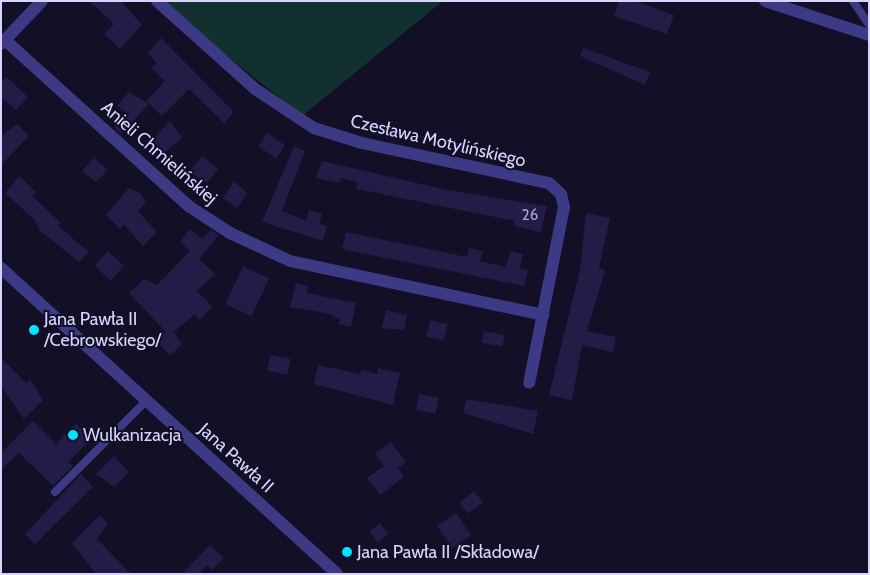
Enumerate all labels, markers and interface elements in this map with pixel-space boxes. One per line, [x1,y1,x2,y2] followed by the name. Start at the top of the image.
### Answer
[97,97,221,209] street label: Anieli Chmielińskiej
[348,110,528,172] street label: Czesława Motylińskiego
[522,207,538,225] house number: 26
[44,309,161,352] place label: Jana Pawła II /Cebrowskiego/
[28,324,40,336] marker: Jana Pawła II /Cebrowskiego/
[194,419,278,497] street label: Jana Pawła II
[83,424,181,446] place label: Wulkanizacja
[67,429,79,441] marker: Wulkanizacja
[357,541,539,563] place label: Jana Pawła II /Składowa/
[341,546,353,558] marker: Jana Pawła II /Składowa/

